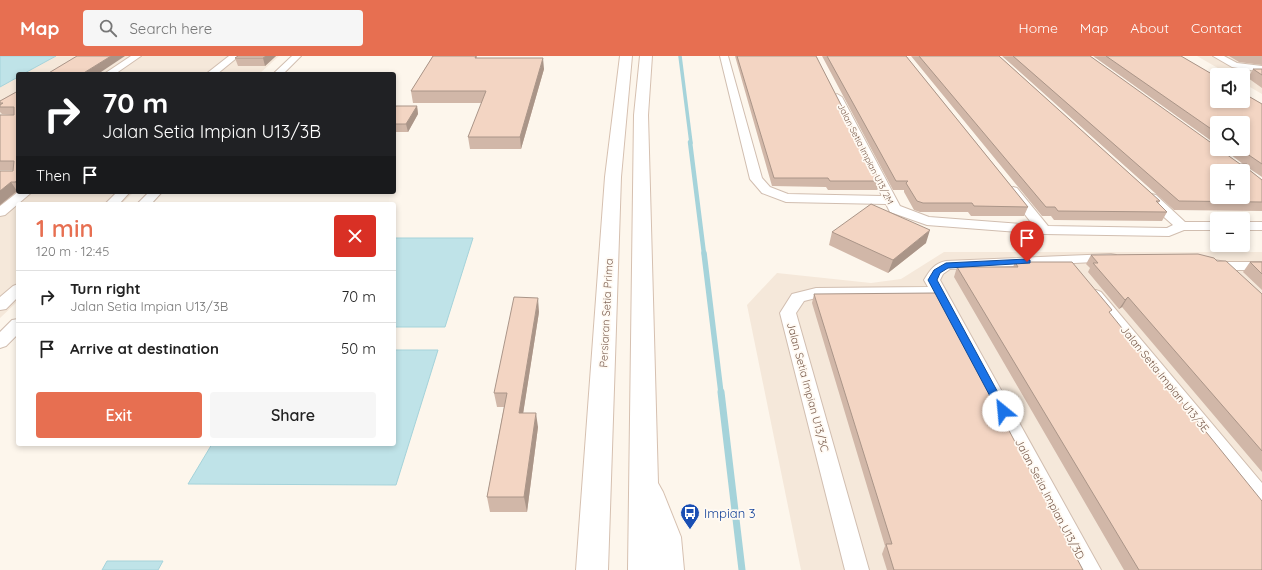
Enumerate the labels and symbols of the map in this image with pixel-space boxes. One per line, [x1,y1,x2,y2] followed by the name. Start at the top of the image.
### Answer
[836,102,896,206] street label: Jalan Setia Impian U13/2M
[1010,221,1044,262] pin
[596,258,616,368] street label: Persiaran Setia Prima
[784,321,832,453] street label: Jalan Setia Impian U13/3C
[1118,323,1212,435] street label: Jalan Setia Impian U13/3E
[982,390,1024,432] position arrow
[1012,436,1088,562] street label: Jalan Setia Impian U13/3D
[679,502,701,530] bus stop icon: Impian 3
[704,505,756,521] place label: Impian 3

